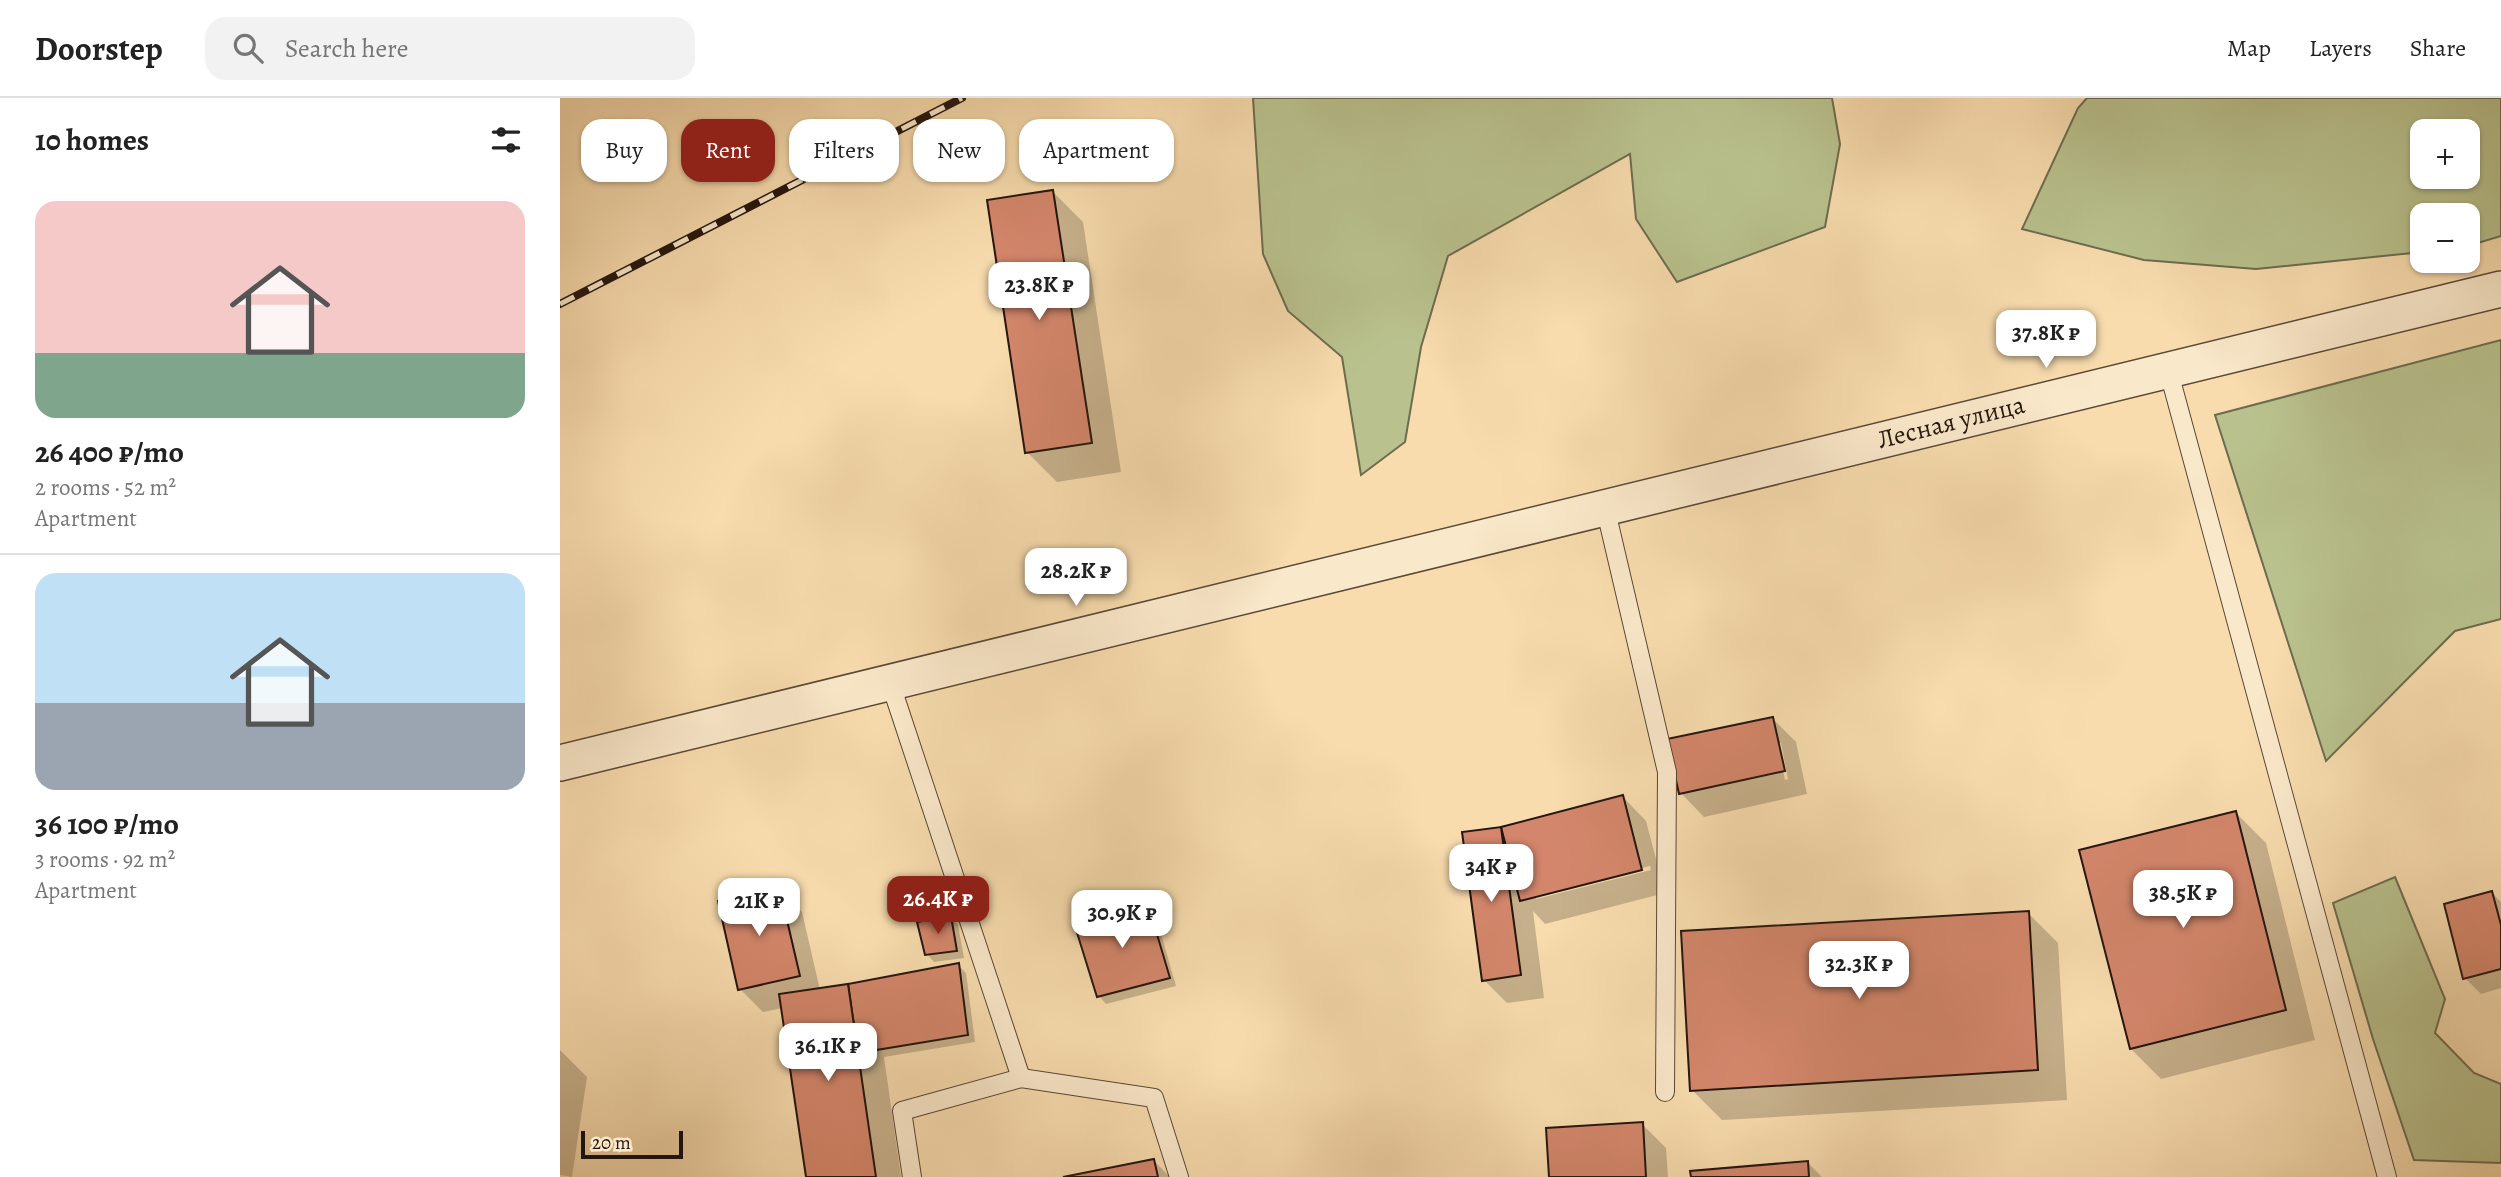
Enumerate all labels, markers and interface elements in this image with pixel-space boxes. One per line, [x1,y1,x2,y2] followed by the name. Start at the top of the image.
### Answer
[205,17,695,80] search box
[35,26,163,71] text: Doorstep
[229,29,267,67] icon: search
[285,31,408,66] text: Search here
[2227,32,2271,64] text: Map
[2309,32,2372,64] text: Layers
[2410,32,2466,64] text: Share
[581,119,667,182] chip: Buy
[681,119,775,182] chip: Rent
[789,119,899,182] chip: Filters
[913,119,1005,182] chip: New
[1019,119,1174,182] chip: Apartment
[2410,119,2480,273] map controls
[2410,119,2480,189] button: +
[35,120,149,160] text: 10 homes
[487,121,525,159] icon: filters
[2410,203,2480,273] button: −
[217,247,343,373] icon: home
[974,262,1104,322] pin: 23.8K ₽
[1004,269,1074,300] text: 23.8K ₽
[1981,310,2111,370] pin: 37.8K ₽
[2012,317,2080,348] text: 37.8K ₽
[1874,387,2028,457] street label: Лесная улица
[35,432,184,472] text: 26 400 ₽/mo
[35,472,176,503] text: 2 rooms · 52 m²
[35,503,137,534] text: Apartment
[1011,548,1141,608] pin: 28.2K ₽
[1041,555,1111,586] text: 28.2K ₽
[217,619,343,745] icon: home
[35,804,179,844] text: 36 100 ₽/mo
[35,844,175,875] text: 3 rooms · 92 m²
[1442,844,1540,904] pin: 34K ₽
[1465,851,1517,882] text: 34K ₽
[2118,870,2248,930] pin: 38.5K ₽
[35,875,137,906] text: Apartment
[873,876,1003,936] pin: 26.4K ₽
[2149,877,2217,908] text: 38.5K ₽
[710,878,808,938] pin: 21K ₽
[903,883,973,914] text: 26.4K ₽
[734,885,784,916] text: 21K ₽
[1057,890,1187,950] pin: 30.9K ₽
[1087,897,1157,928] text: 30.9K ₽
[1794,942,1924,1001] pin: 32.3K ₽
[1825,948,1893,979] text: 32.3K ₽
[763,1024,893,1083] pin: 36.1K ₽
[795,1030,861,1061] text: 36.1K ₽
[581,1128,682,1160] scale bar
[592,1130,631,1156] text: 20 m

